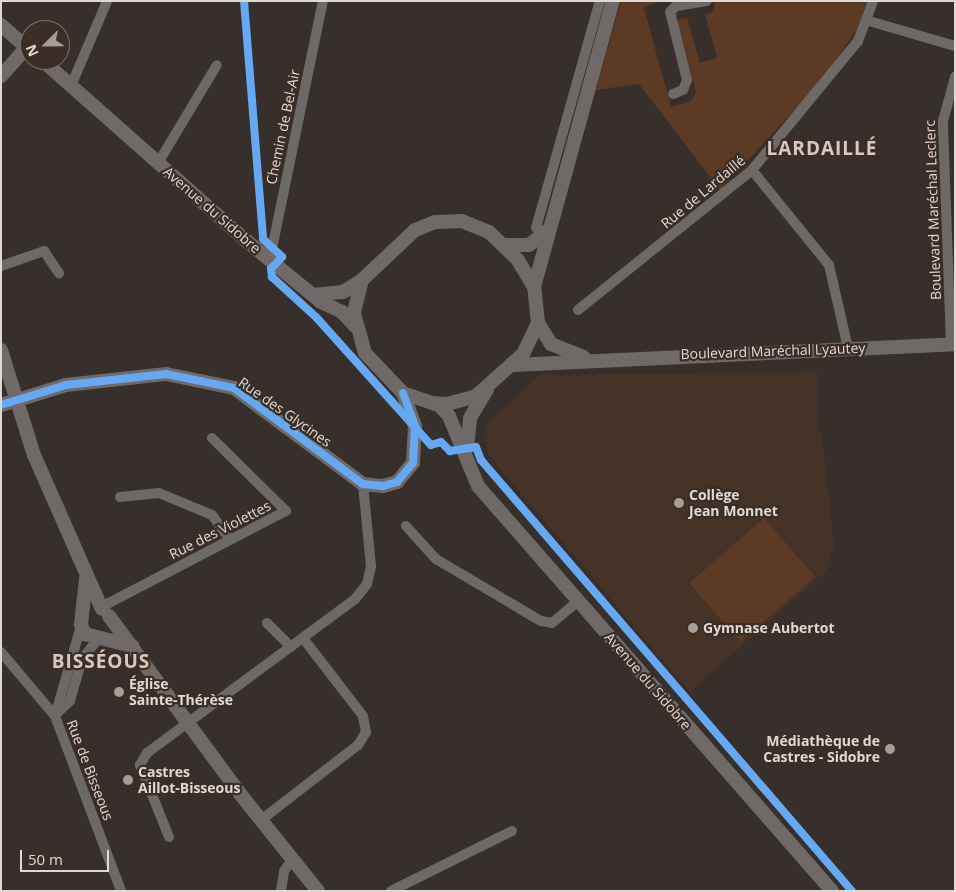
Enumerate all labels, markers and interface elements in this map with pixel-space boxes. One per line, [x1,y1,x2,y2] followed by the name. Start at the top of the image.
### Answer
[20,20,70,70] north arrow
[21,42,43,60] text: N
[263,68,303,186] street label: Chemin de Bel-Air
[921,120,945,300] street label: Boulevard Maréchal Leclerc
[765,138,879,160] district label: LARDAILLÉ
[658,152,748,232] street label: Rue de Lardaillé
[160,163,264,257] street label: Avenue du Sidobre
[680,339,866,363] street label: Boulevard Maréchal Lyautey
[235,374,335,450] street label: Rue des Glycines
[689,487,778,520] place label: Collège Jean Monnet
[166,497,274,563] street label: Rue des Violettes
[673,497,685,509] marker: Collège Jean Monnet
[703,620,835,636] place label: Gymnase Aubertot
[687,622,699,634] marker: Gymnase Aubertot
[601,629,695,733] street label: Avenue du Sidobre
[51,651,151,673] district label: BISSÉOUS
[129,676,233,709] place label: Église Sainte-Thérèse
[113,686,125,698] marker: Église Sainte-Thérèse
[63,717,117,823] street label: Rue de Bisseous
[763,733,880,766] place label: Médiathèque de Castres - Sidobre
[884,743,896,755] marker: Médiathèque de Castres - Sidobre
[138,764,240,796] place label: Castres Aillot-Bisseous
[122,774,134,786] marker: Castres Aillot-Bisseous
[22,840,111,872] scale bar
[28,849,63,869] text: 50 m

